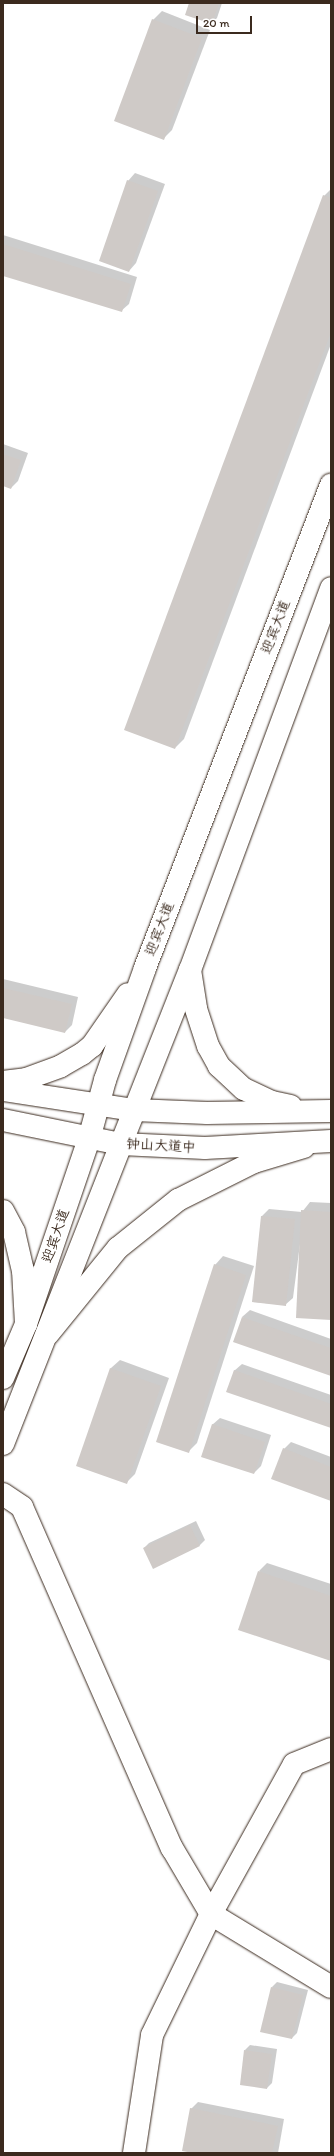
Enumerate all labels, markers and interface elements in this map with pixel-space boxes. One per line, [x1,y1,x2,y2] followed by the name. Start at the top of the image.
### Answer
[198,8,254,34] scale bar
[203,16,230,30] text: 20 m
[258,598,294,656] street label: 迎宾大道
[142,900,178,958] street label: 迎宾大道
[126,1136,196,1156] street label: 钟山大道中
[39,1207,73,1265] street label: 迎宾大道

